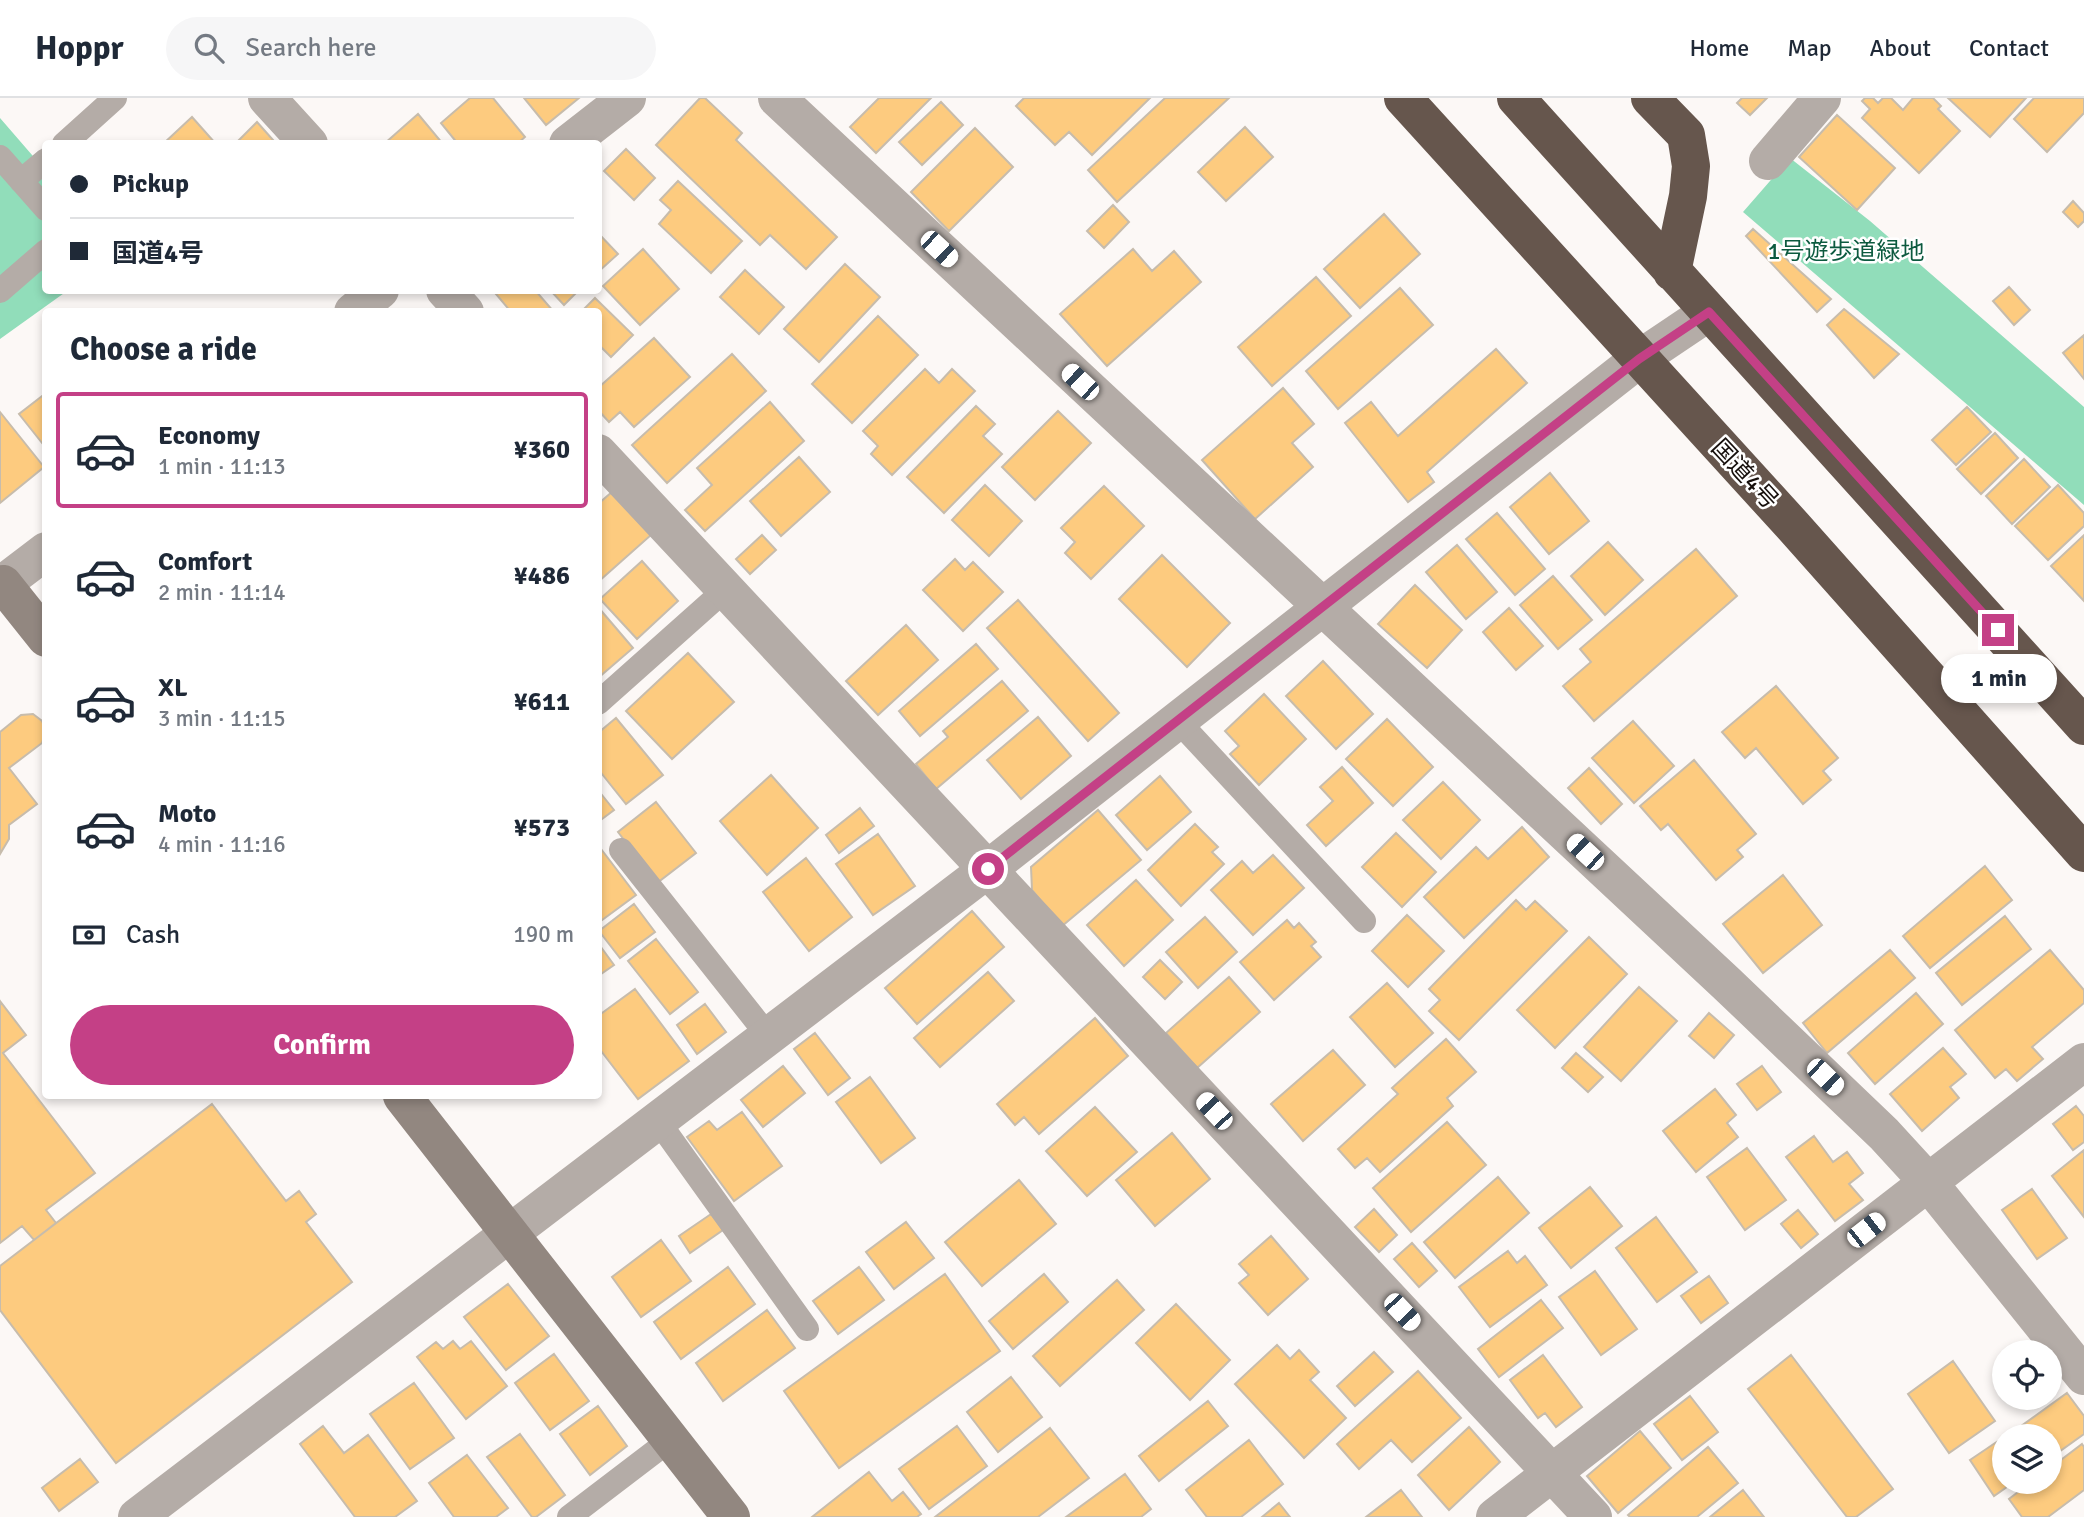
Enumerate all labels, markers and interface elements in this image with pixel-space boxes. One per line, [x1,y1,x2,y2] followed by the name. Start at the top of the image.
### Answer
[166,17,656,80] search box
[35,28,124,69] text: Hoppr
[190,29,228,67] icon: search
[246,32,377,64] text: Search here
[1689,33,1749,63] text: Home
[1787,33,1832,63] text: Map
[1870,33,1931,63] text: About
[1969,33,2049,63] text: Contact
[112,168,189,200] text: Pickup
[917,227,962,271] car
[1768,236,1924,266] park label: 1号遊歩道緑地
[112,238,204,270] text: 国道4号
[70,330,257,369] text: Choose a ride
[1058,360,1103,404] car
[74,419,137,482] icon: car
[158,420,260,452] text: Economy
[1705,433,1785,515] street label: 国道4号
[514,434,570,466] text: ¥360
[158,452,286,481] text: 1 min · 11:13
[74,545,137,608] icon: car
[158,546,252,578] text: Comfort
[514,560,570,592] text: ¥486
[158,578,286,607] text: 2 min · 11:14
[1982,614,2014,646] route end
[1940,654,2056,704] callout: 1 min
[1971,664,2027,693] text: 1 min
[74,671,137,734] icon: car
[158,672,188,704] text: XL
[514,686,570,718] text: ¥611
[158,704,286,733] text: 3 min · 11:15
[74,797,137,860] icon: car
[158,798,216,830] text: Moto
[514,812,570,844] text: ¥573
[158,830,286,859] text: 4 min · 11:16
[1563,830,1608,874] car
[972,853,1004,885] route start
[70,916,108,954] icon: cash
[126,919,180,951] text: Cash
[513,920,574,949] text: 190 m
[70,1005,574,1085] button: Confirm
[1803,1055,1848,1099] car
[1192,1088,1237,1134] car
[1843,1209,1890,1251] car
[1380,1289,1425,1335] car
[1992,1340,2062,1494] map controls
[1992,1340,2062,1410] button: locate
[1992,1424,2062,1494] button: layers

